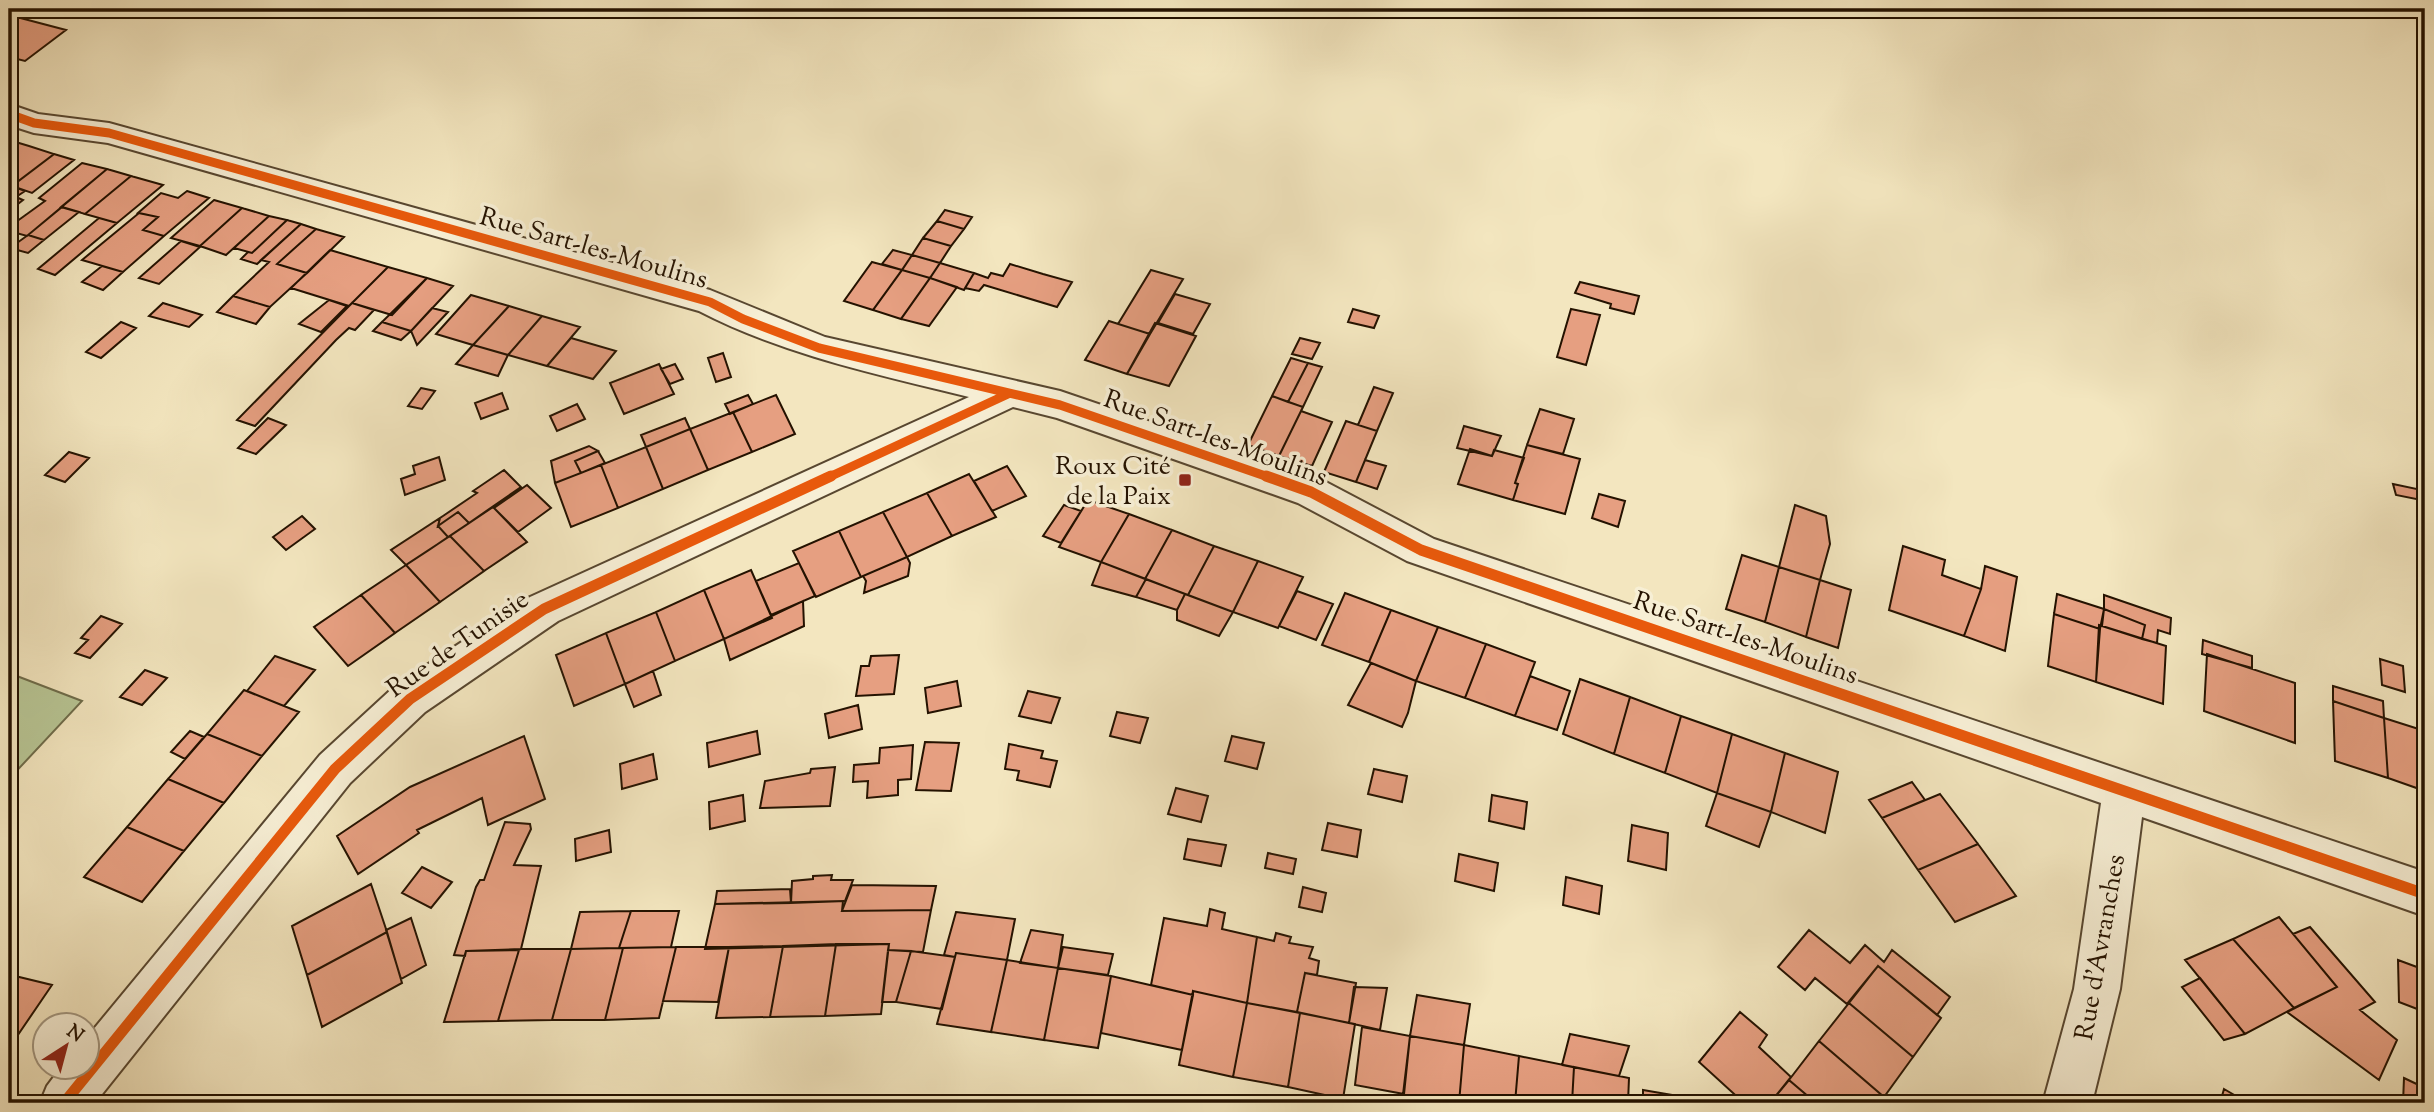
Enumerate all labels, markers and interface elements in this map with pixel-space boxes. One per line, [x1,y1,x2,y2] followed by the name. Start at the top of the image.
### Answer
[475,199,712,300] street label: Rue Sart-les-Moulins
[1098,382,1332,497] street label: Rue Sart-les-Moulins
[1055,449,1171,516] place label: Roux Cité de la Paix
[1177,472,1193,488] marker: Roux Cité de la Paix
[380,582,537,708] street label: Rue de Tunisie
[1628,584,1863,695] street label: Rue Sart-les-Moulins
[2067,852,2136,1043] street label: Rue d'Avranches
[32,1010,102,1080] north arrow
[60,1019,89,1050] text: N

